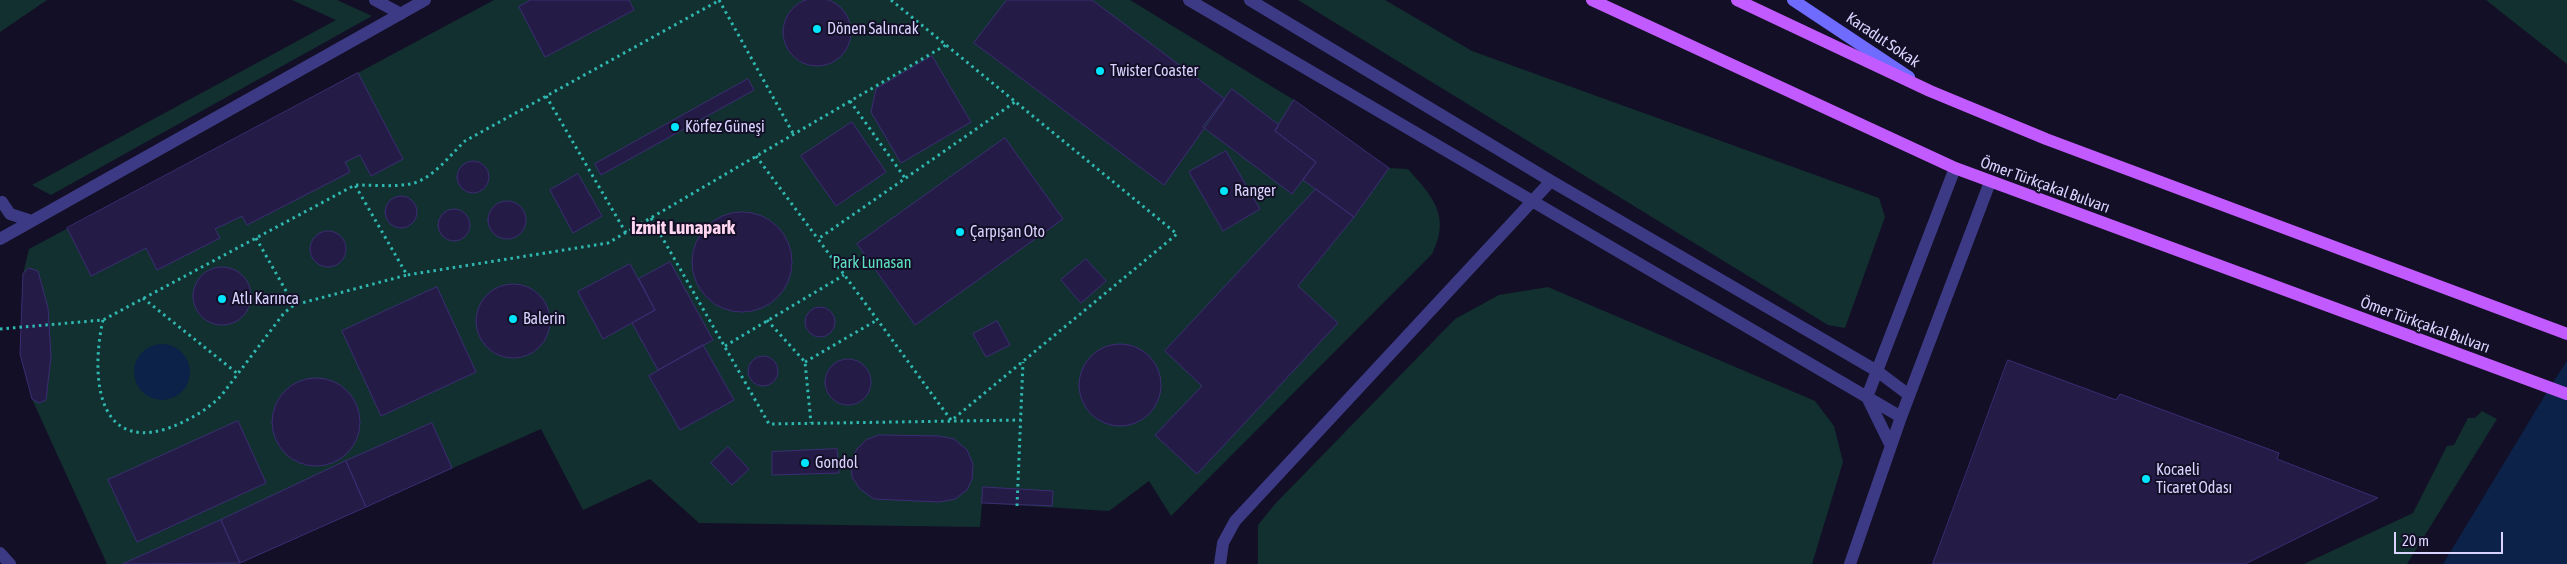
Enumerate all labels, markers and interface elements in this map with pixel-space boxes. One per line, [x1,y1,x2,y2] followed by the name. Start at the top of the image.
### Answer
[1843,8,1923,72] street label: Karadut Sokak
[827,19,919,39] place label: Dönen Salıncak
[811,23,823,35] marker: Dönen Salıncak
[1110,61,1198,81] place label: Twister Coaster
[1094,65,1106,77] marker: Twister Coaster
[685,117,765,137] place label: Körfez Güneşi
[669,121,681,133] marker: Körfez Güneşi
[1978,153,2112,217] street label: Ömer Türkçakal Bulvarı
[1234,181,1276,201] place label: Ranger
[1218,185,1230,197] marker: Ranger
[631,217,735,239] district label: İzmit Lunapark
[970,222,1045,242] place label: Çarpışan Oto
[954,226,966,238] marker: Çarpışan Oto
[833,253,911,273] park label: Park Lunasan
[232,289,299,309] place label: Atlı Karınca
[216,293,228,305] marker: Atlı Karınca
[2358,293,2492,357] street label: Ömer Türkçakal Bulvarı
[523,309,566,329] place label: Balerin
[507,313,519,325] marker: Balerin
[815,453,858,473] place label: Gondol
[799,457,811,469] marker: Gondol
[2156,460,2232,498] place label: Kocaeli Ticaret Odası
[2140,473,2152,485] marker: Kocaeli Ticaret Odası
[2397,522,2506,554] scale bar
[2402,532,2429,549] text: 20 m

